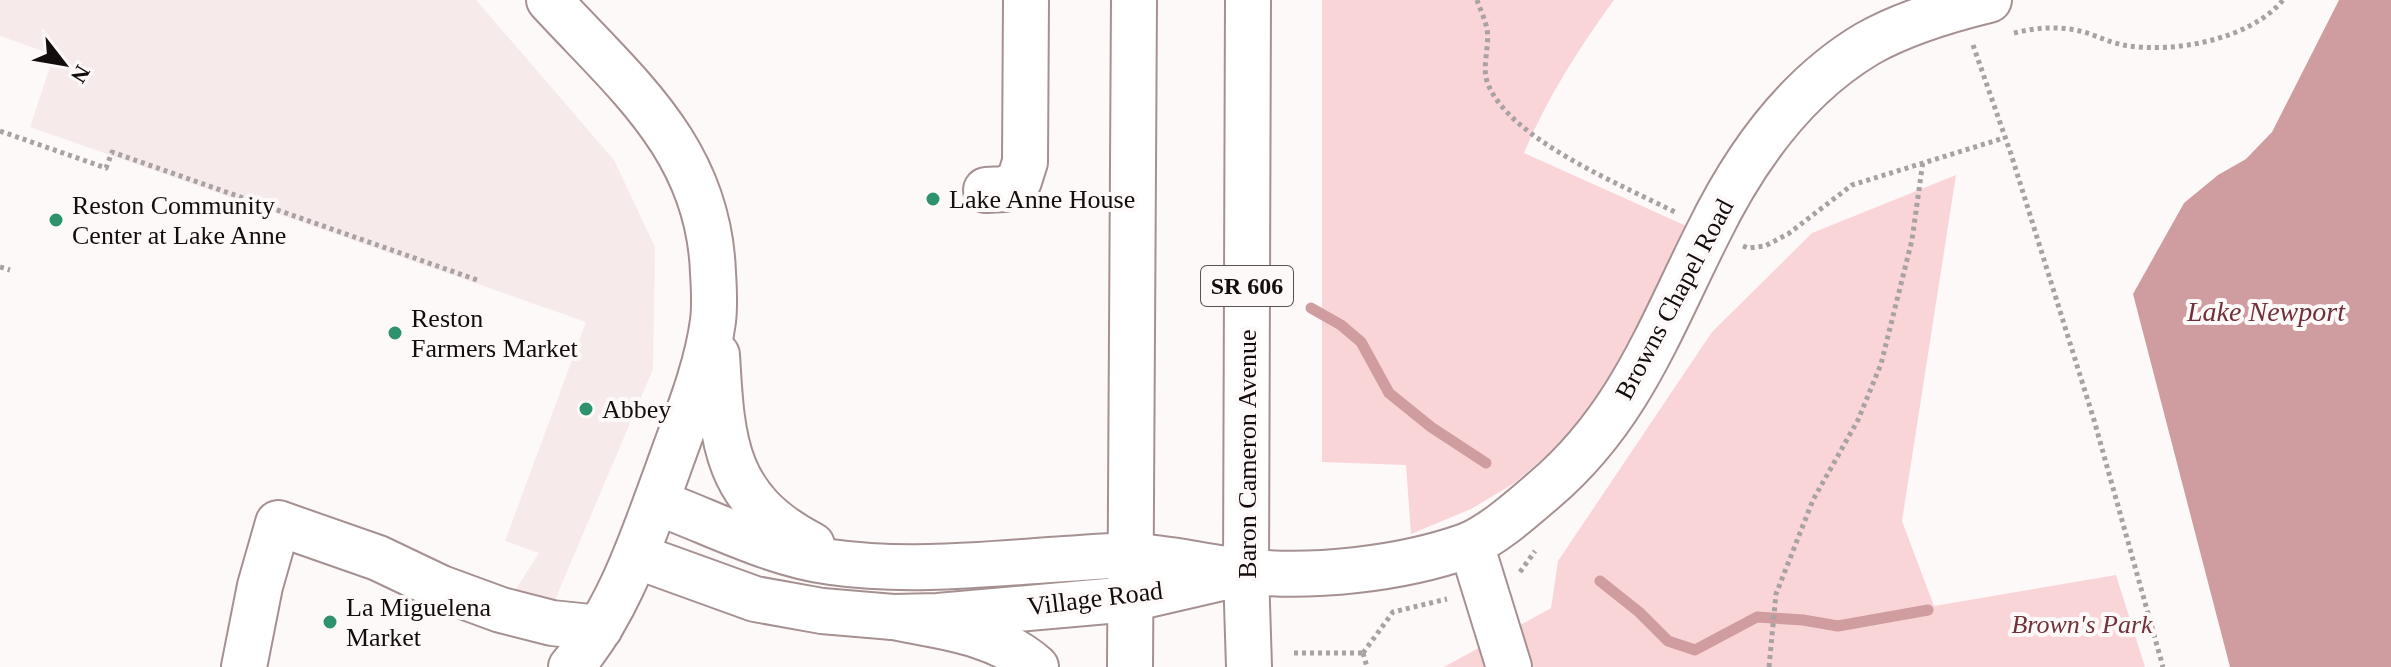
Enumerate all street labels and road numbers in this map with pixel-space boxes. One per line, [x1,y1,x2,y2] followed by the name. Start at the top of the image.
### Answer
[1609,194,1739,404] street label: Browns Chapel Road
[1201,266,1293,306] road number: SR 606
[1233,329,1262,579] street label: Baron Cameron Avenue
[1026,576,1164,621] street label: Village Road

